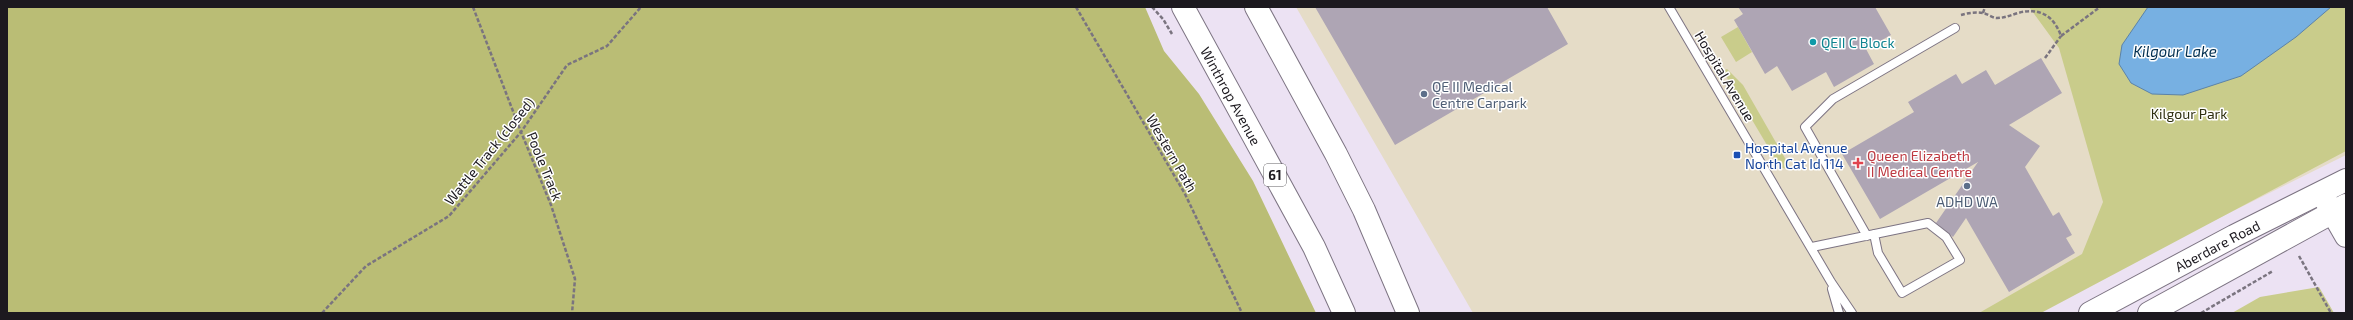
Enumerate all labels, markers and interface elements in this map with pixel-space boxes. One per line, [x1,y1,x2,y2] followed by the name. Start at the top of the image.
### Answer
[1691,28,1759,124] street label: Hospital Avenue
[1821,34,1895,51] place label: QEII C Block
[1808,37,1818,47] marker: QEII C Block
[2133,42,2217,60] water label: Kilgour Lake
[1198,43,1265,148] street label: Winthrop Avenue
[1432,78,1527,111] place label: QE II Medical Centre Carpark
[1419,89,1429,99] marker: QE II Medical Centre Carpark
[440,94,538,208] street label: Wattle Track (closed)
[2151,105,2227,122] park label: Kilgour Park
[1143,111,1201,195] street label: Western Path
[524,129,566,203] street label: Poole Track
[1745,139,1848,172] place label: Hospital Avenue North Cat Id 114
[1867,147,1972,180] place label: Queen Elizabeth II Medical Centre
[1732,150,1742,160] marker: Hospital Avenue North Cat Id 114
[1852,157,1864,169] marker: Queen Elizabeth II Medical Centre
[1264,164,1286,186] road number: 61
[1962,181,1972,191] marker: ADHD WA
[1936,193,1998,210] place label: ADHD WA
[2172,216,2262,275] street label: Aberdare Road

